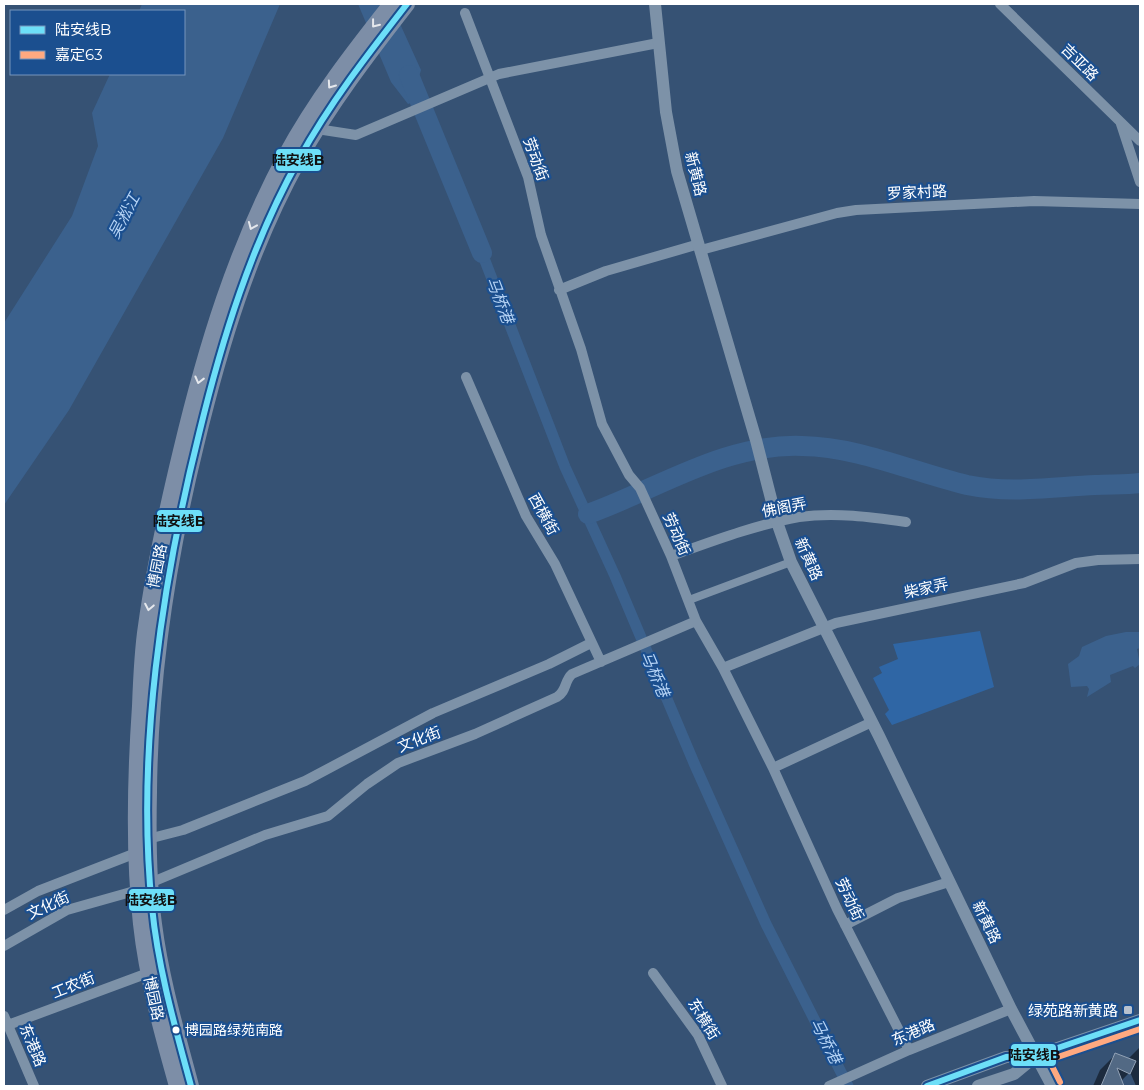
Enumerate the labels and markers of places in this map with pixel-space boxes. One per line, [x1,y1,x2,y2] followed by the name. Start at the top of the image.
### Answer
[1028,1001,1118,1020] place label: 绿苑路新黄路
[1122,1004,1134,1016] marker: 绿苑路新黄路
[185,1021,283,1039] place label: 博园路绿苑南路
[171,1025,181,1035] marker: 博园路绿苑南路

